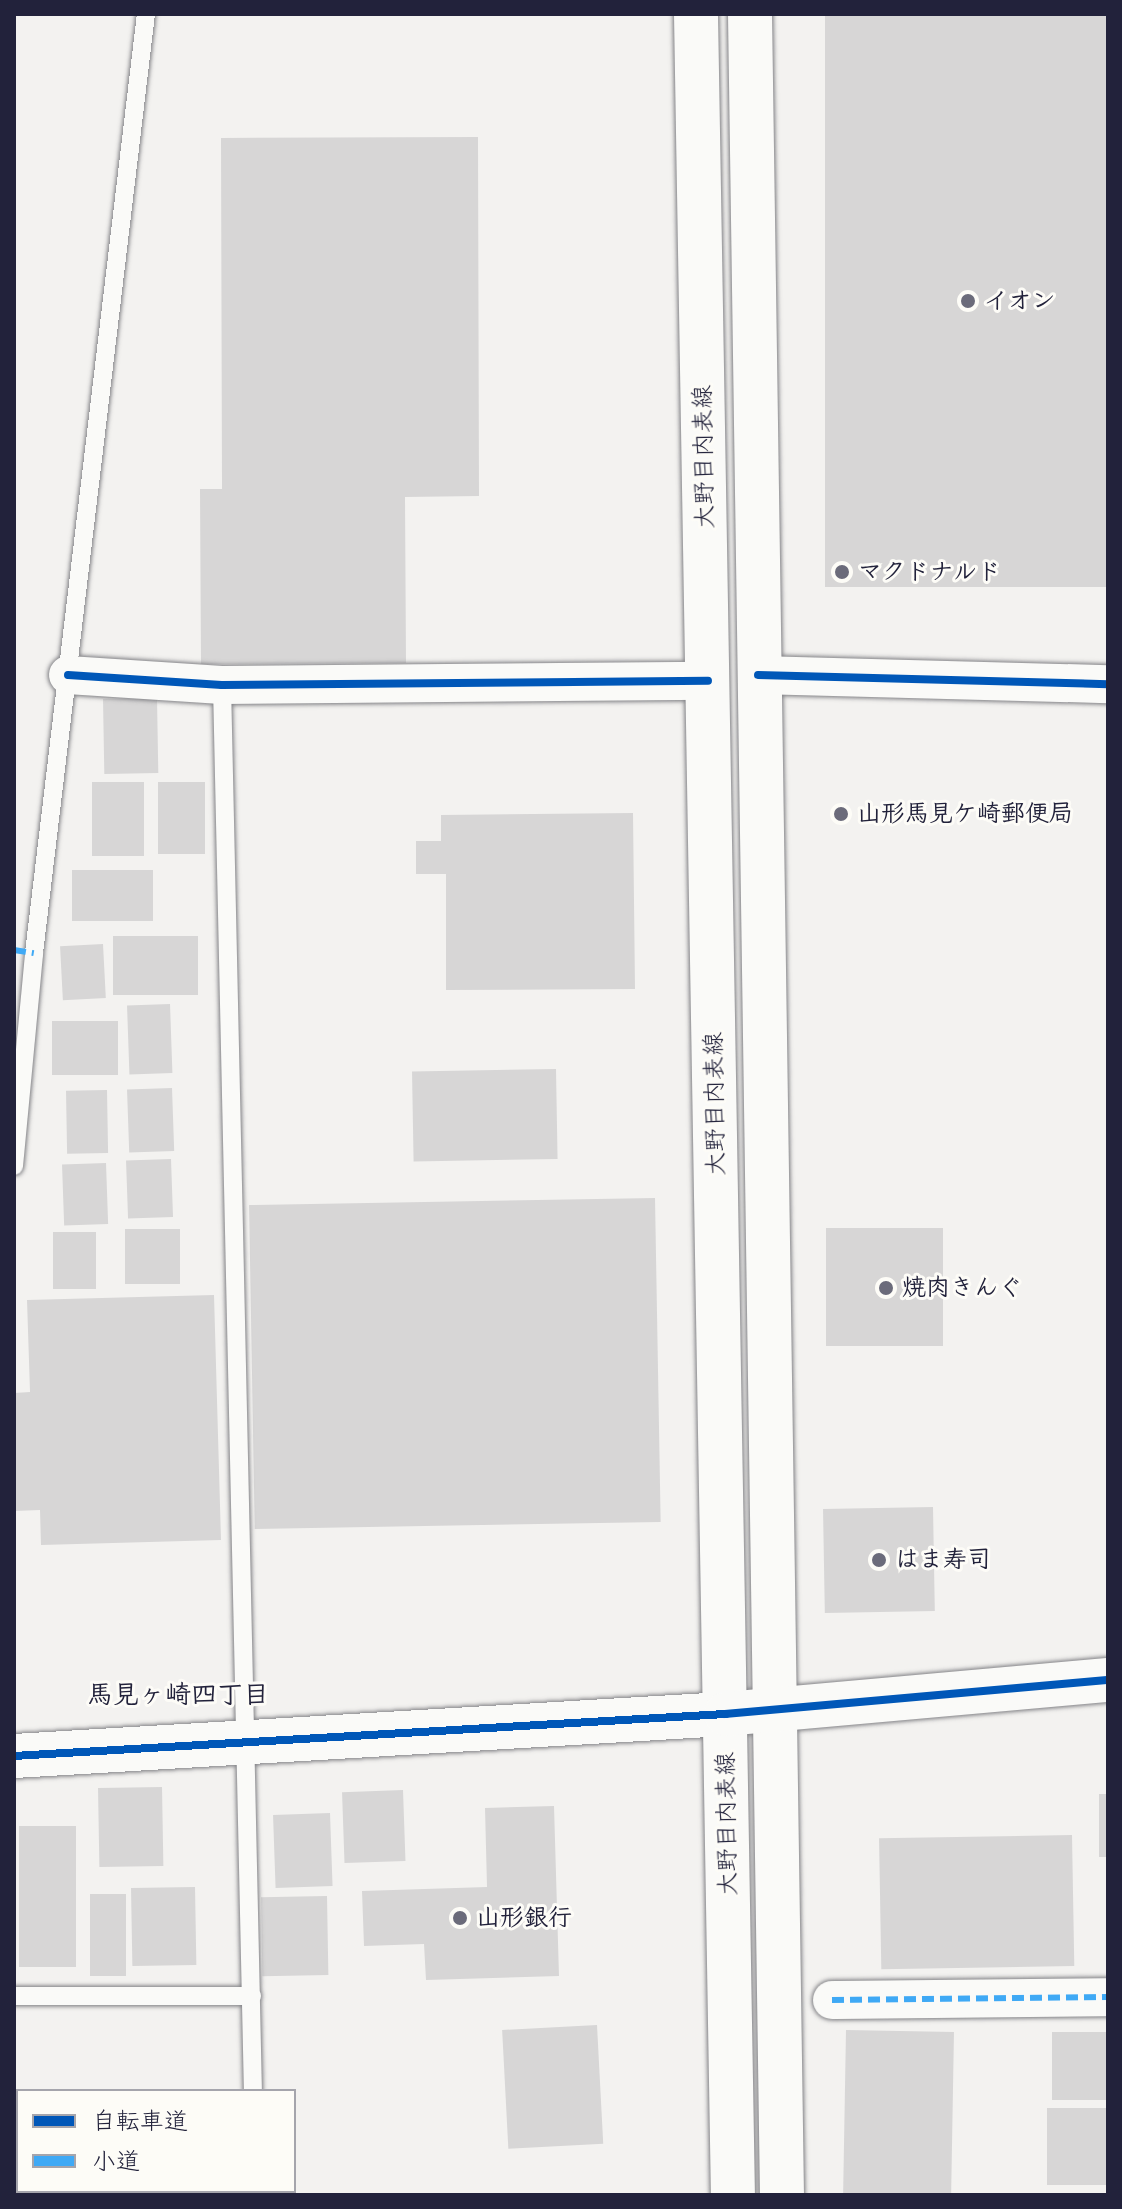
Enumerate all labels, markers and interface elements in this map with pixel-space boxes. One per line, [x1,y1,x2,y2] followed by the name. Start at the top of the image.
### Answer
[984,287,1056,315] place label: イオン
[959,292,977,310] marker: イオン
[688,385,720,529] street label: 大野目内表線
[858,558,1002,586] place label: マクドナルド
[833,563,851,581] marker: マクドナルド
[857,800,1073,828] place label: 山形馬見ケ崎郵便局
[832,805,850,823] marker: 山形馬見ケ崎郵便局
[699,1032,731,1176] street label: 大野目内表線
[902,1274,1022,1302] place label: 焼肉きんぐ
[877,1279,895,1297] marker: 焼肉きんぐ
[895,1546,991,1574] place label: はま寿司
[870,1551,888,1569] marker: はま寿司
[87,1679,269,1711] district label: 馬見ヶ崎四丁目
[711,1752,743,1896] street label: 大野目内表線
[476,1904,572,1932] place label: 山形銀行
[451,1909,469,1927] marker: 山形銀行
[16,2089,296,2193] legend
[92,2100,188,2142] text: 自転車道
[92,2140,140,2182] text: 小道

